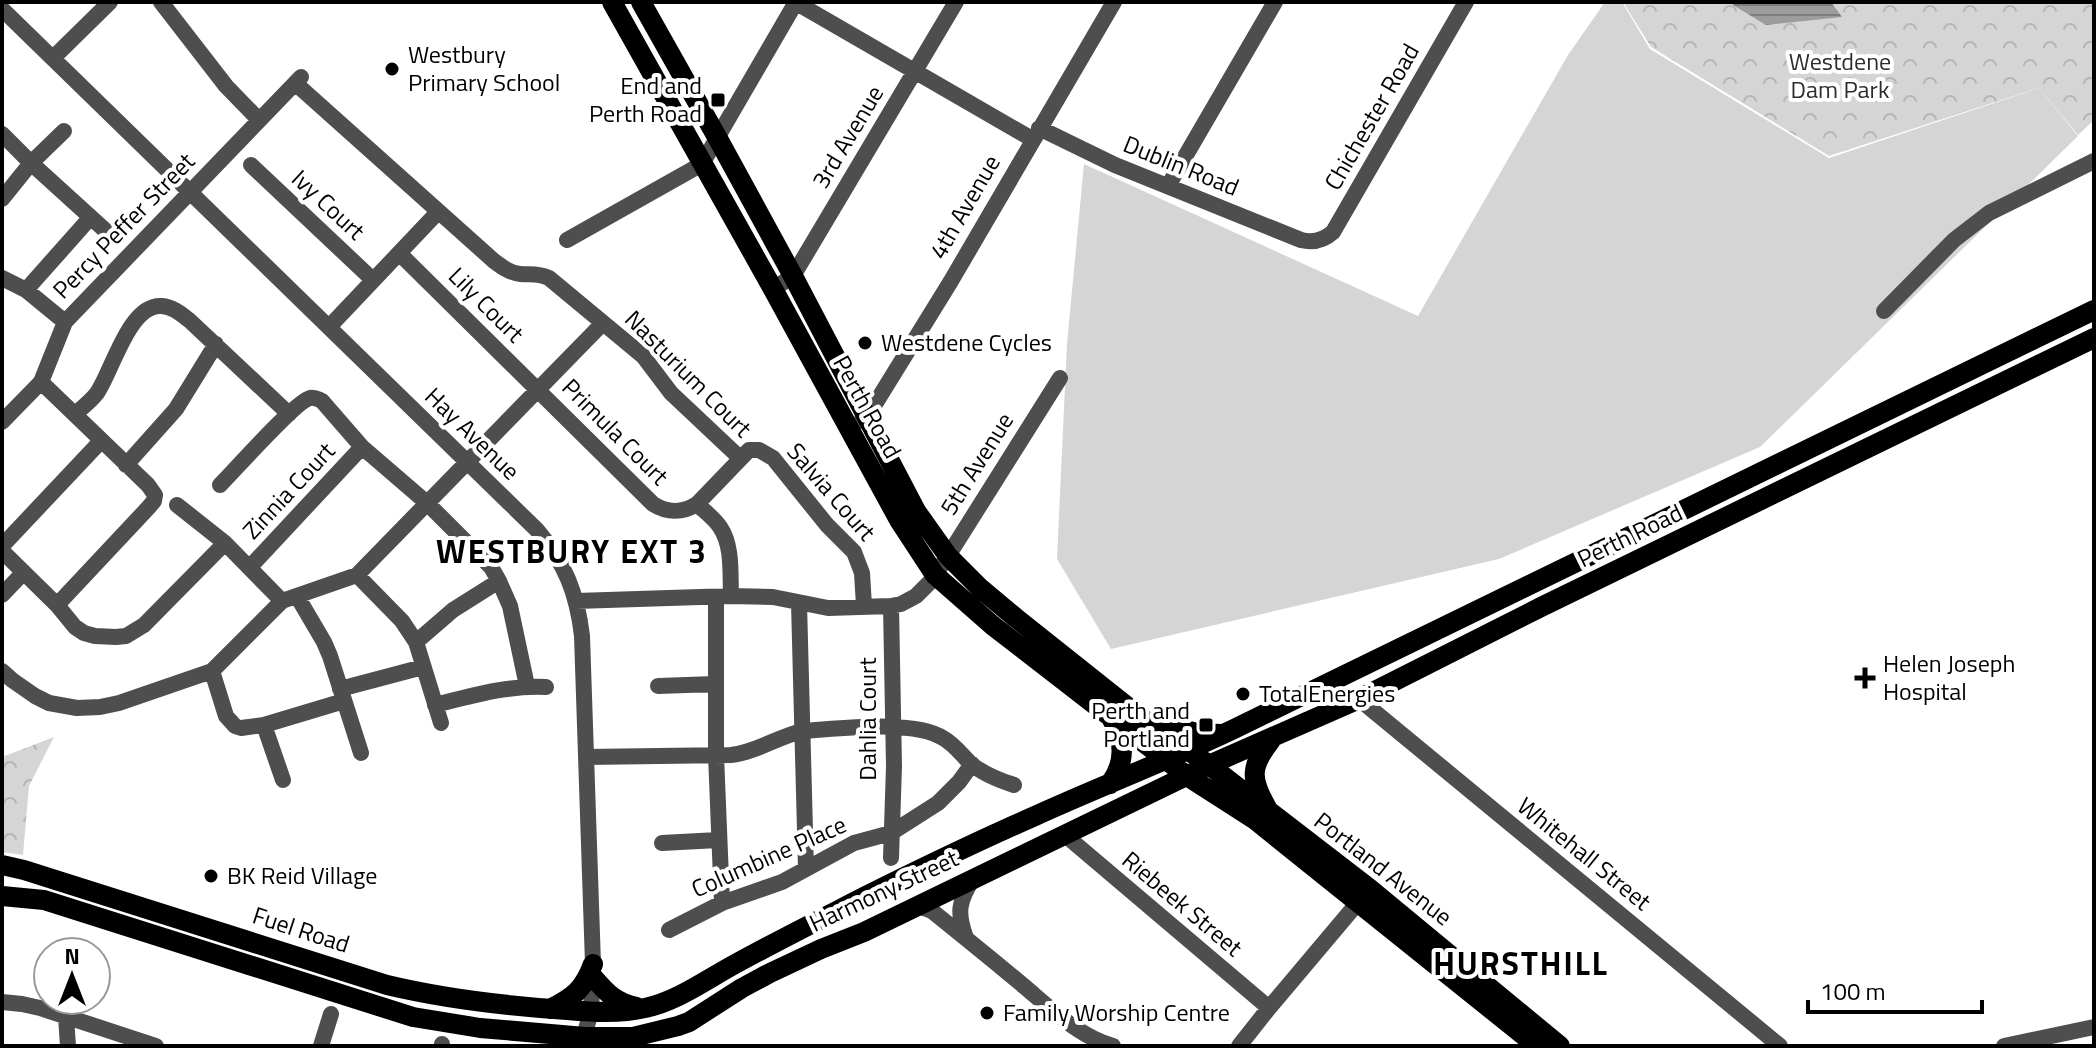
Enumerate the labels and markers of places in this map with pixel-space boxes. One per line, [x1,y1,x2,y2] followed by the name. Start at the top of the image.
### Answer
[408,36,560,100] place label: Westbury Primary School
[383,60,401,78] marker: Westbury Primary School
[589,67,702,131] place label: End and Perth Road
[709,91,727,109] marker: End and Perth Road
[881,324,1052,360] place label: Westdene Cycles
[856,334,874,352] marker: Westdene Cycles
[1883,645,2015,709] place label: Helen Joseph Hospital
[1854,667,1876,689] marker: Helen Joseph Hospital
[1259,675,1395,711] place label: TotalEnergies
[1234,685,1252,703] marker: TotalEnergies
[1091,692,1190,756] place label: Perth and Portland
[1197,716,1215,734] marker: Perth and Portland
[227,857,377,893] place label: BK Reid Village
[202,867,220,885] marker: BK Reid Village
[1003,994,1230,1030] place label: Family Worship Centre
[978,1004,996,1022] marker: Family Worship Centre

